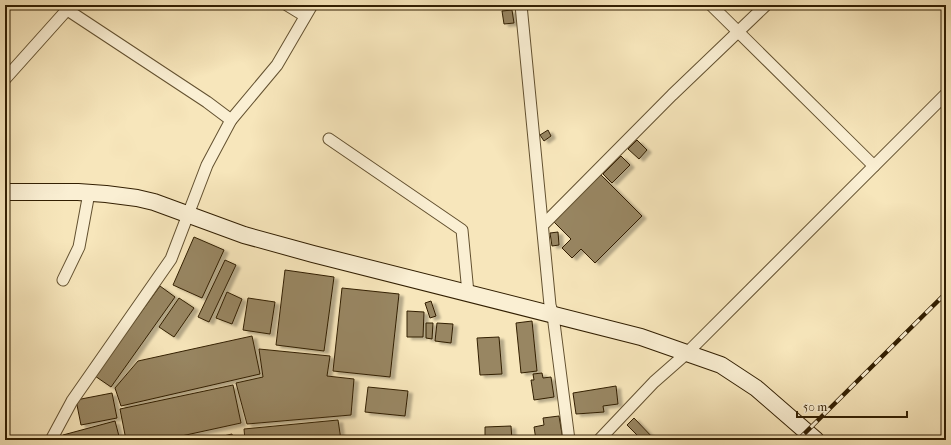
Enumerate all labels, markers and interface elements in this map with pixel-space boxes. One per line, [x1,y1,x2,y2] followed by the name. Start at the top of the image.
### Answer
[797,393,907,419] scale bar
[803,400,827,414] text: 50 m

